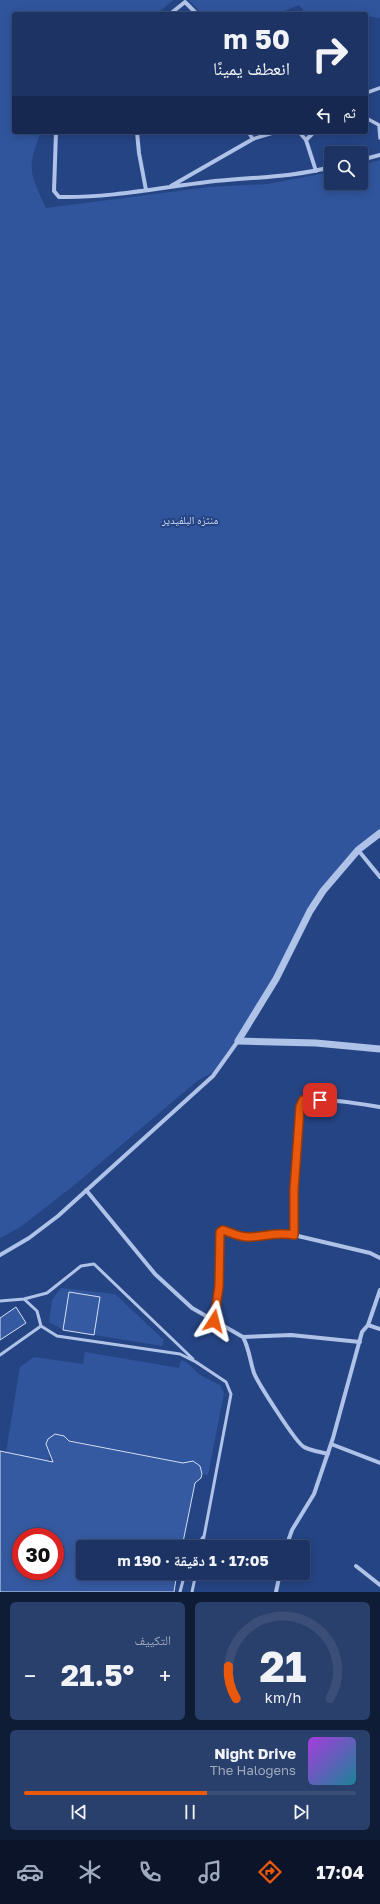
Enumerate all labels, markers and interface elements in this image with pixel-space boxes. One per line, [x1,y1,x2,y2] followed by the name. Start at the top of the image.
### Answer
[223,22,290,55] text: 50 m
[304,28,356,80] icon: right
[213,57,290,79] text: انعطف يمينًا
[343,103,356,121] text: ثم
[313,104,335,126] icon: left
[324,146,368,190] map controls
[324,146,368,190] button: search
[161,513,218,526] park label: منتزه البلفيدير
[303,1083,337,1117] pin
[309,1089,331,1111] icon: arrive
[193,1300,235,1342] position arrow
[12,1528,64,1580] speed limit sign: 30
[117,1551,269,1569] text: 17:05 · 1 دقيقة · 190 m
[135,1632,171,1648] text: التكييف
[259,1641,306,1691] text: 21
[61,1657,134,1693] text: 21.5°
[24,1662,36,1689] text: −
[159,1662,171,1689] text: +
[264,1689,301,1706] text: km/h
[214,1744,296,1762] text: Night Drive
[210,1762,296,1778] text: The Halogens
[68,1801,90,1823] icon: previous
[179,1801,201,1823] icon: pause
[290,1801,312,1823] icon: next
[16,1858,44,1886] icon: car
[76,1858,104,1886] icon: climate
[136,1858,164,1886] icon: phone
[196,1858,224,1886] icon: music
[256,1858,284,1886] icon: directions
[316,1861,364,1883] text: 17:04

